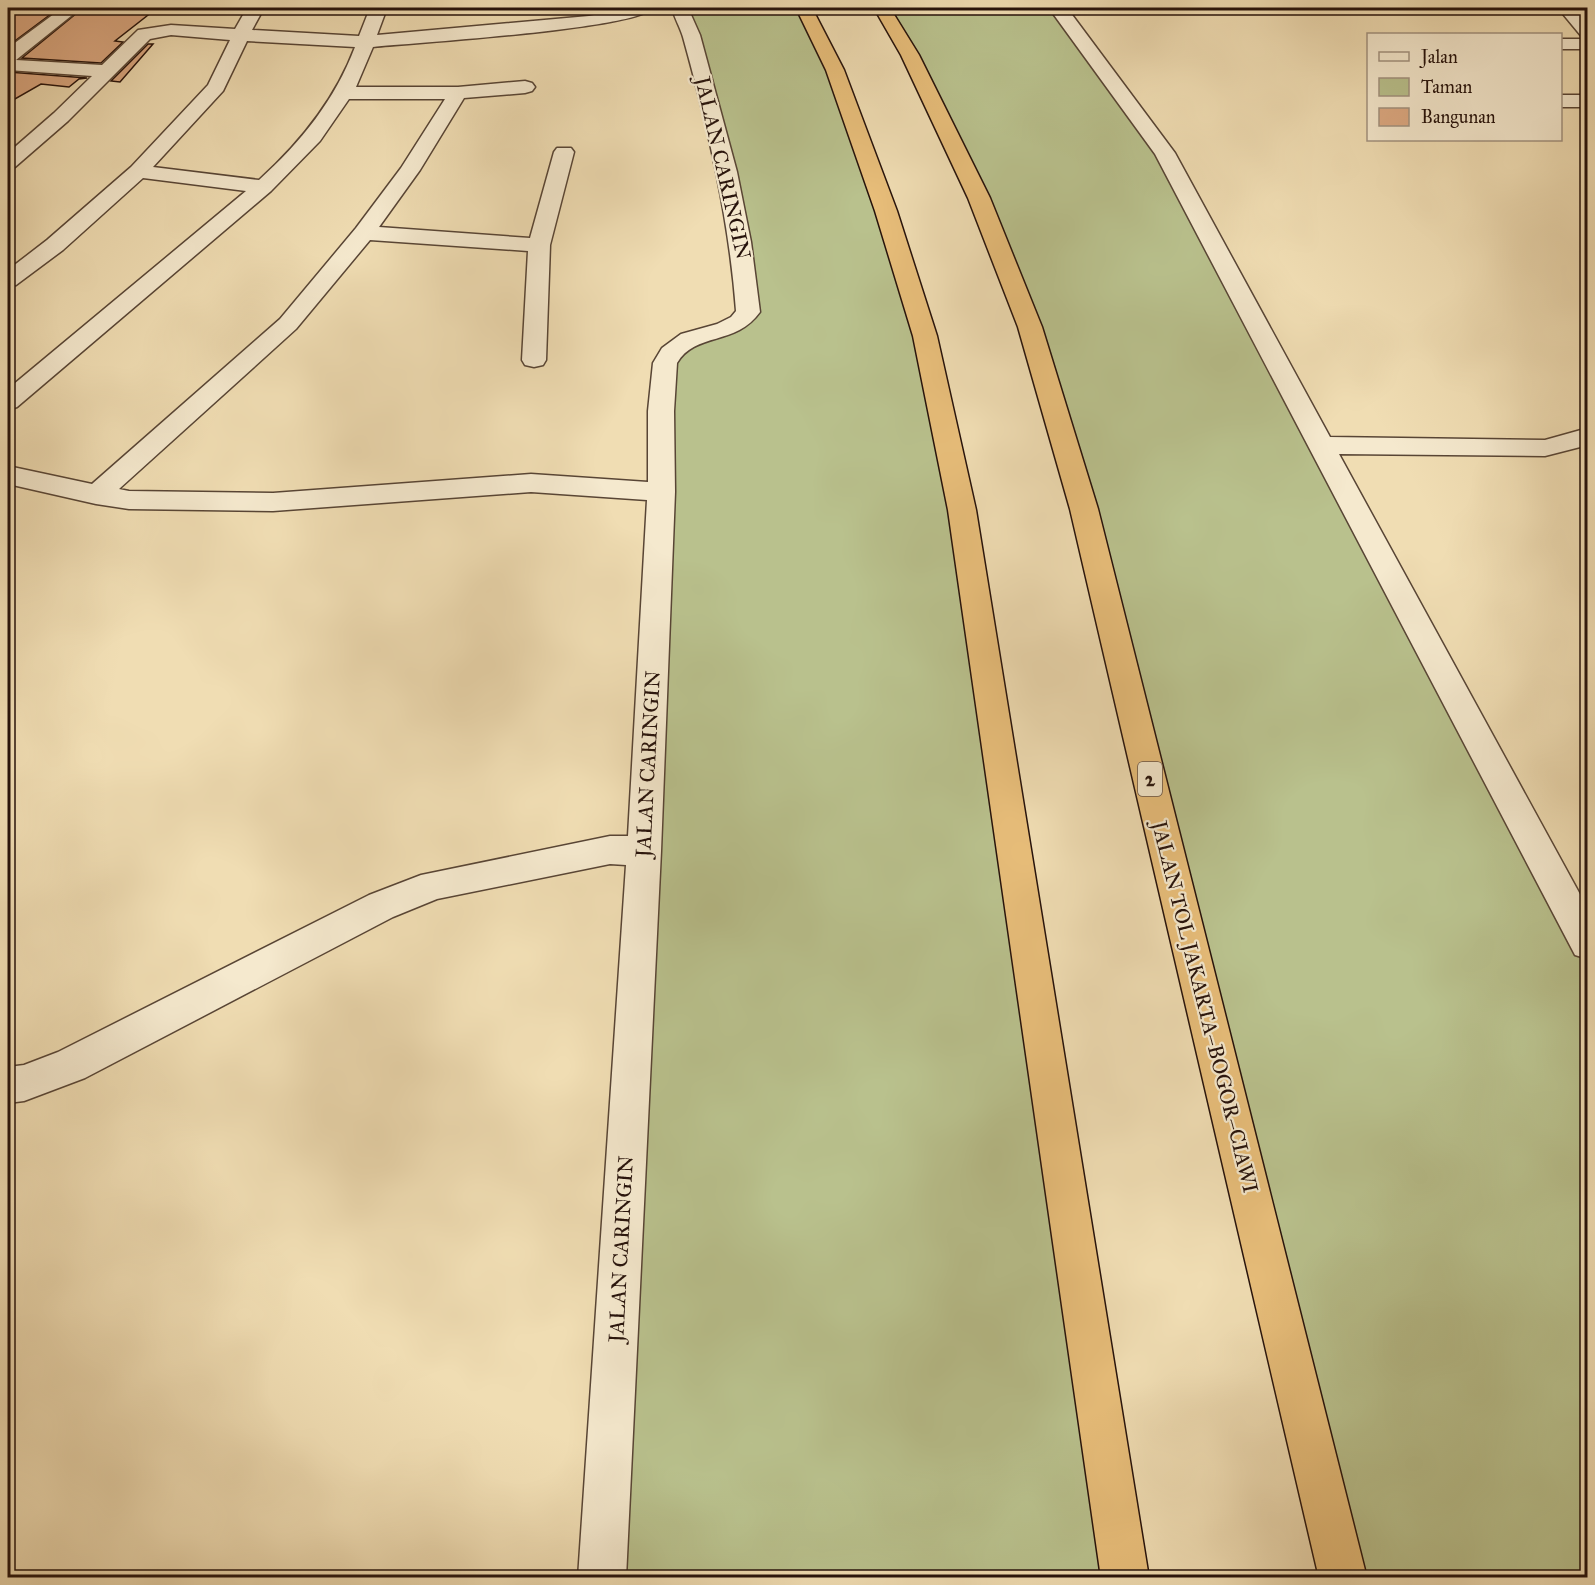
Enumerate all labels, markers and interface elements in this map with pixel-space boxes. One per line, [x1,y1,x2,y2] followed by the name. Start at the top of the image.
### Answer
[1367,33,1562,141] legend
[1419,46,1458,69] text: Jalan
[689,72,757,262] street label: JALAN CARINGIN
[1421,76,1473,98] text: Taman
[1421,106,1496,129] text: Bangunan
[630,670,666,860] street label: JALAN CARINGIN
[1138,762,1162,796] road number: 2
[1146,816,1264,1196] street label: JALAN TOL JAKARTA–BOGOR–CIAWI
[603,1155,639,1345] street label: JALAN CARINGIN

